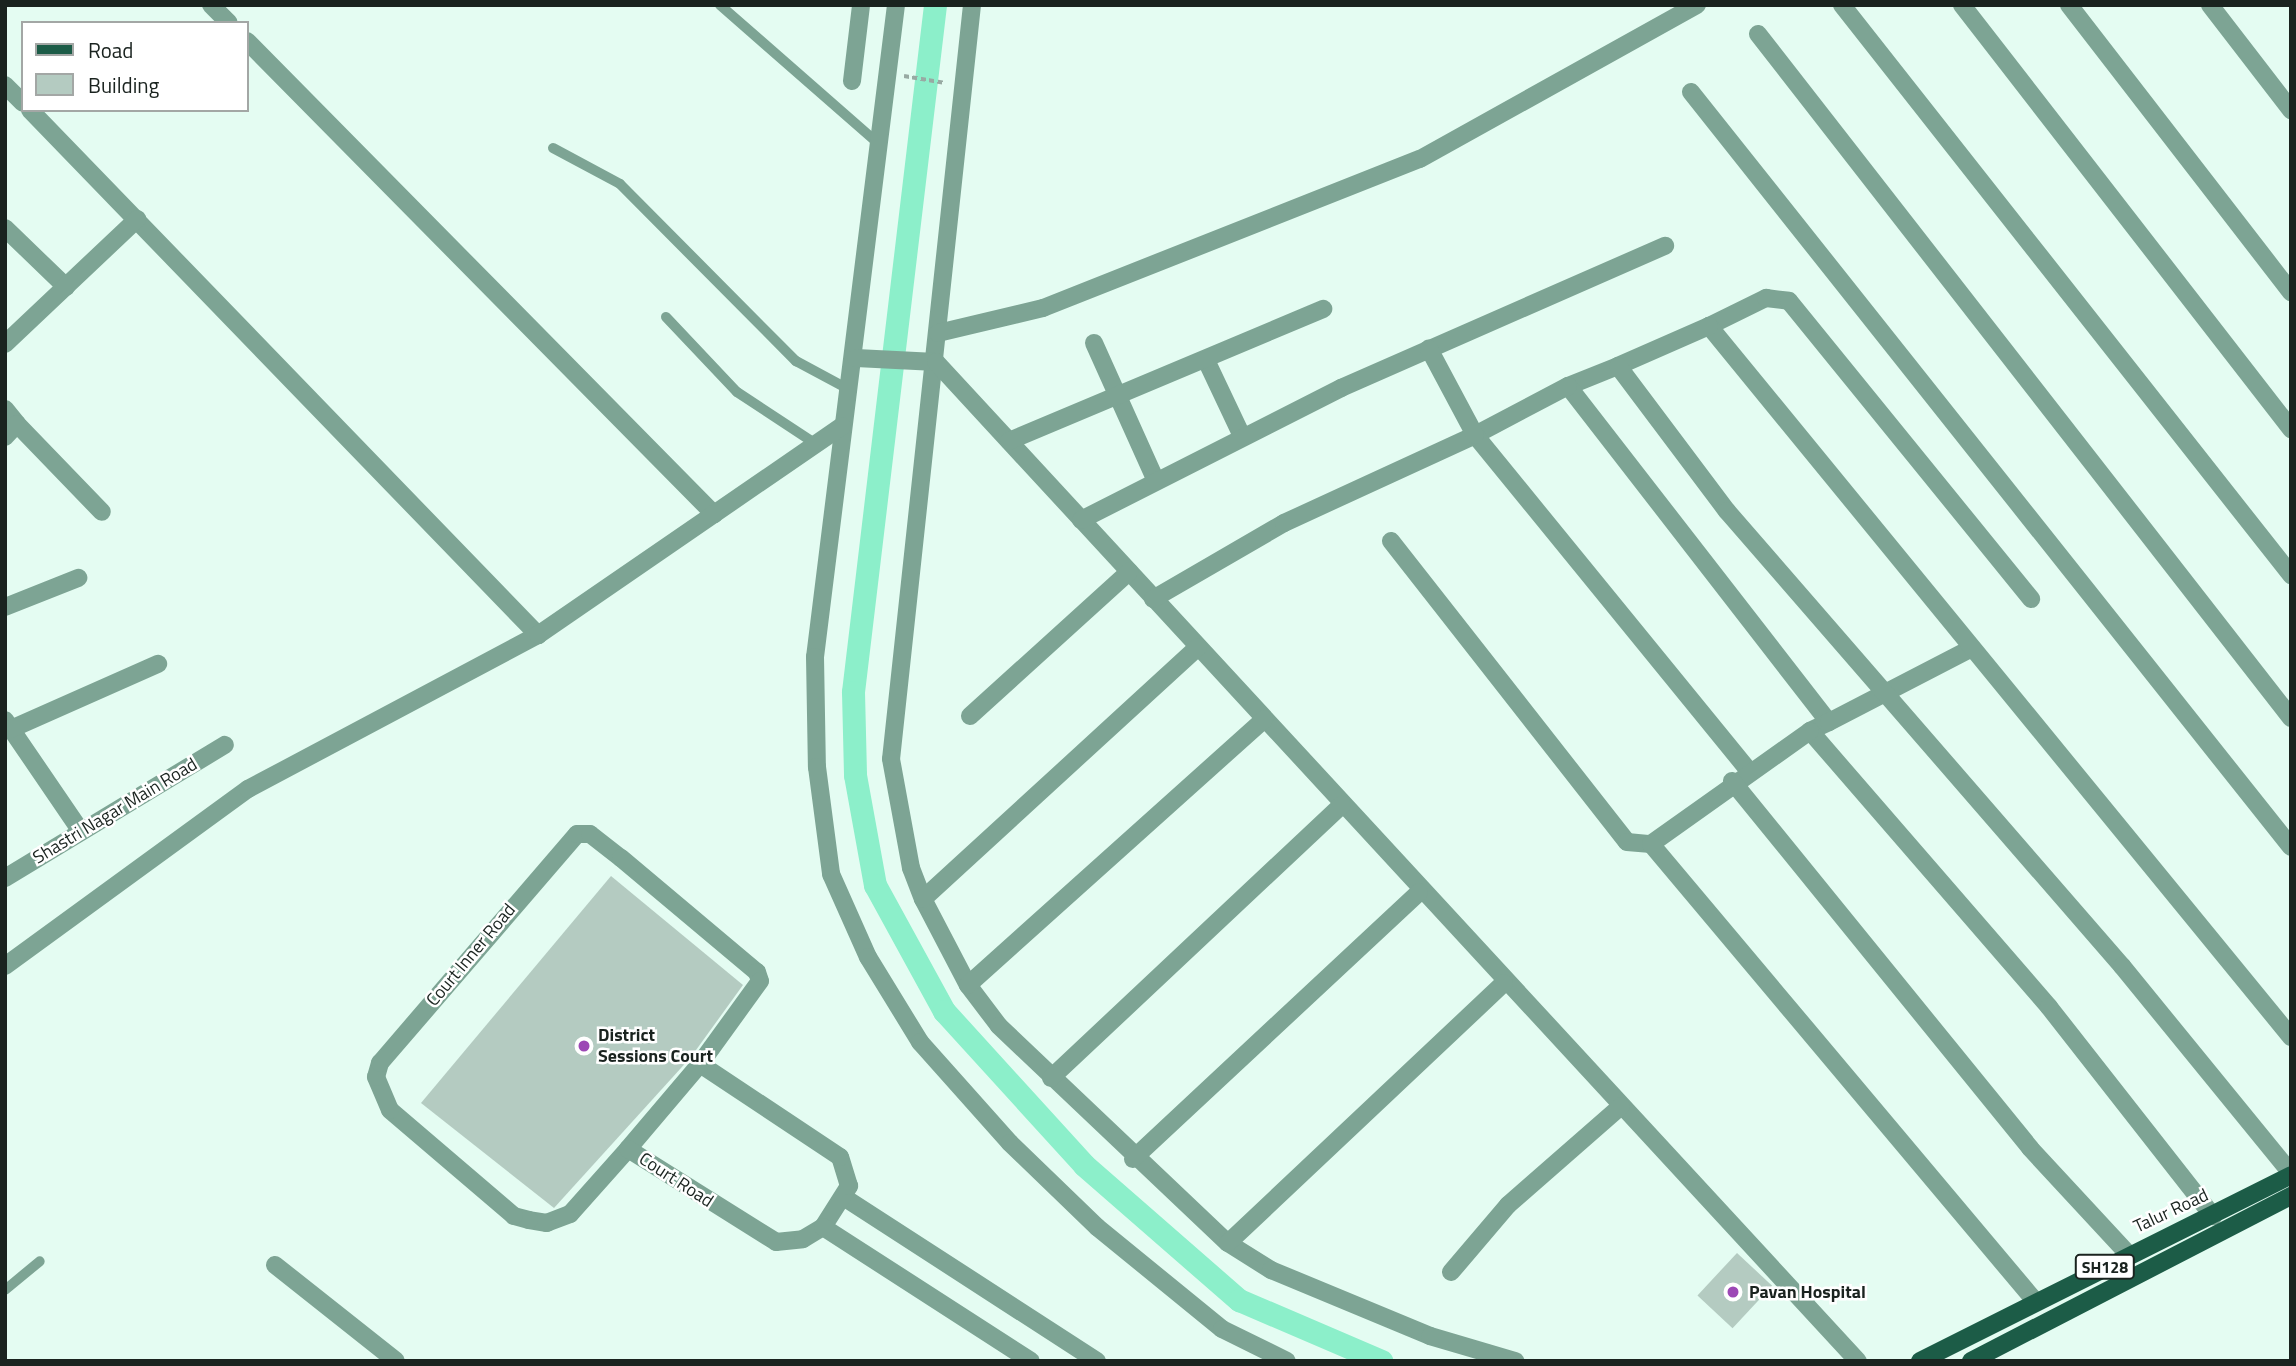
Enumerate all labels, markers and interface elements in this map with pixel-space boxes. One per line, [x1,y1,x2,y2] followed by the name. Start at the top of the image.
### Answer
[21,21,248,112] legend
[88,34,133,66] text: Road
[88,69,159,101] text: Building
[29,753,201,869] street label: Shastri Nagar Main Road
[422,899,520,1011] street label: Court Inner Road
[598,1025,713,1068] place label: District Sessions Court
[576,1038,592,1054] marker: District Sessions Court
[635,1148,717,1212] street label: Court Road
[2130,1184,2212,1238] street label: Talur Road
[2074,1254,2136,1280] road number: SH128
[1749,1281,1866,1303] place label: Pavan Hospital
[1723,1282,1743,1302] marker: Pavan Hospital

